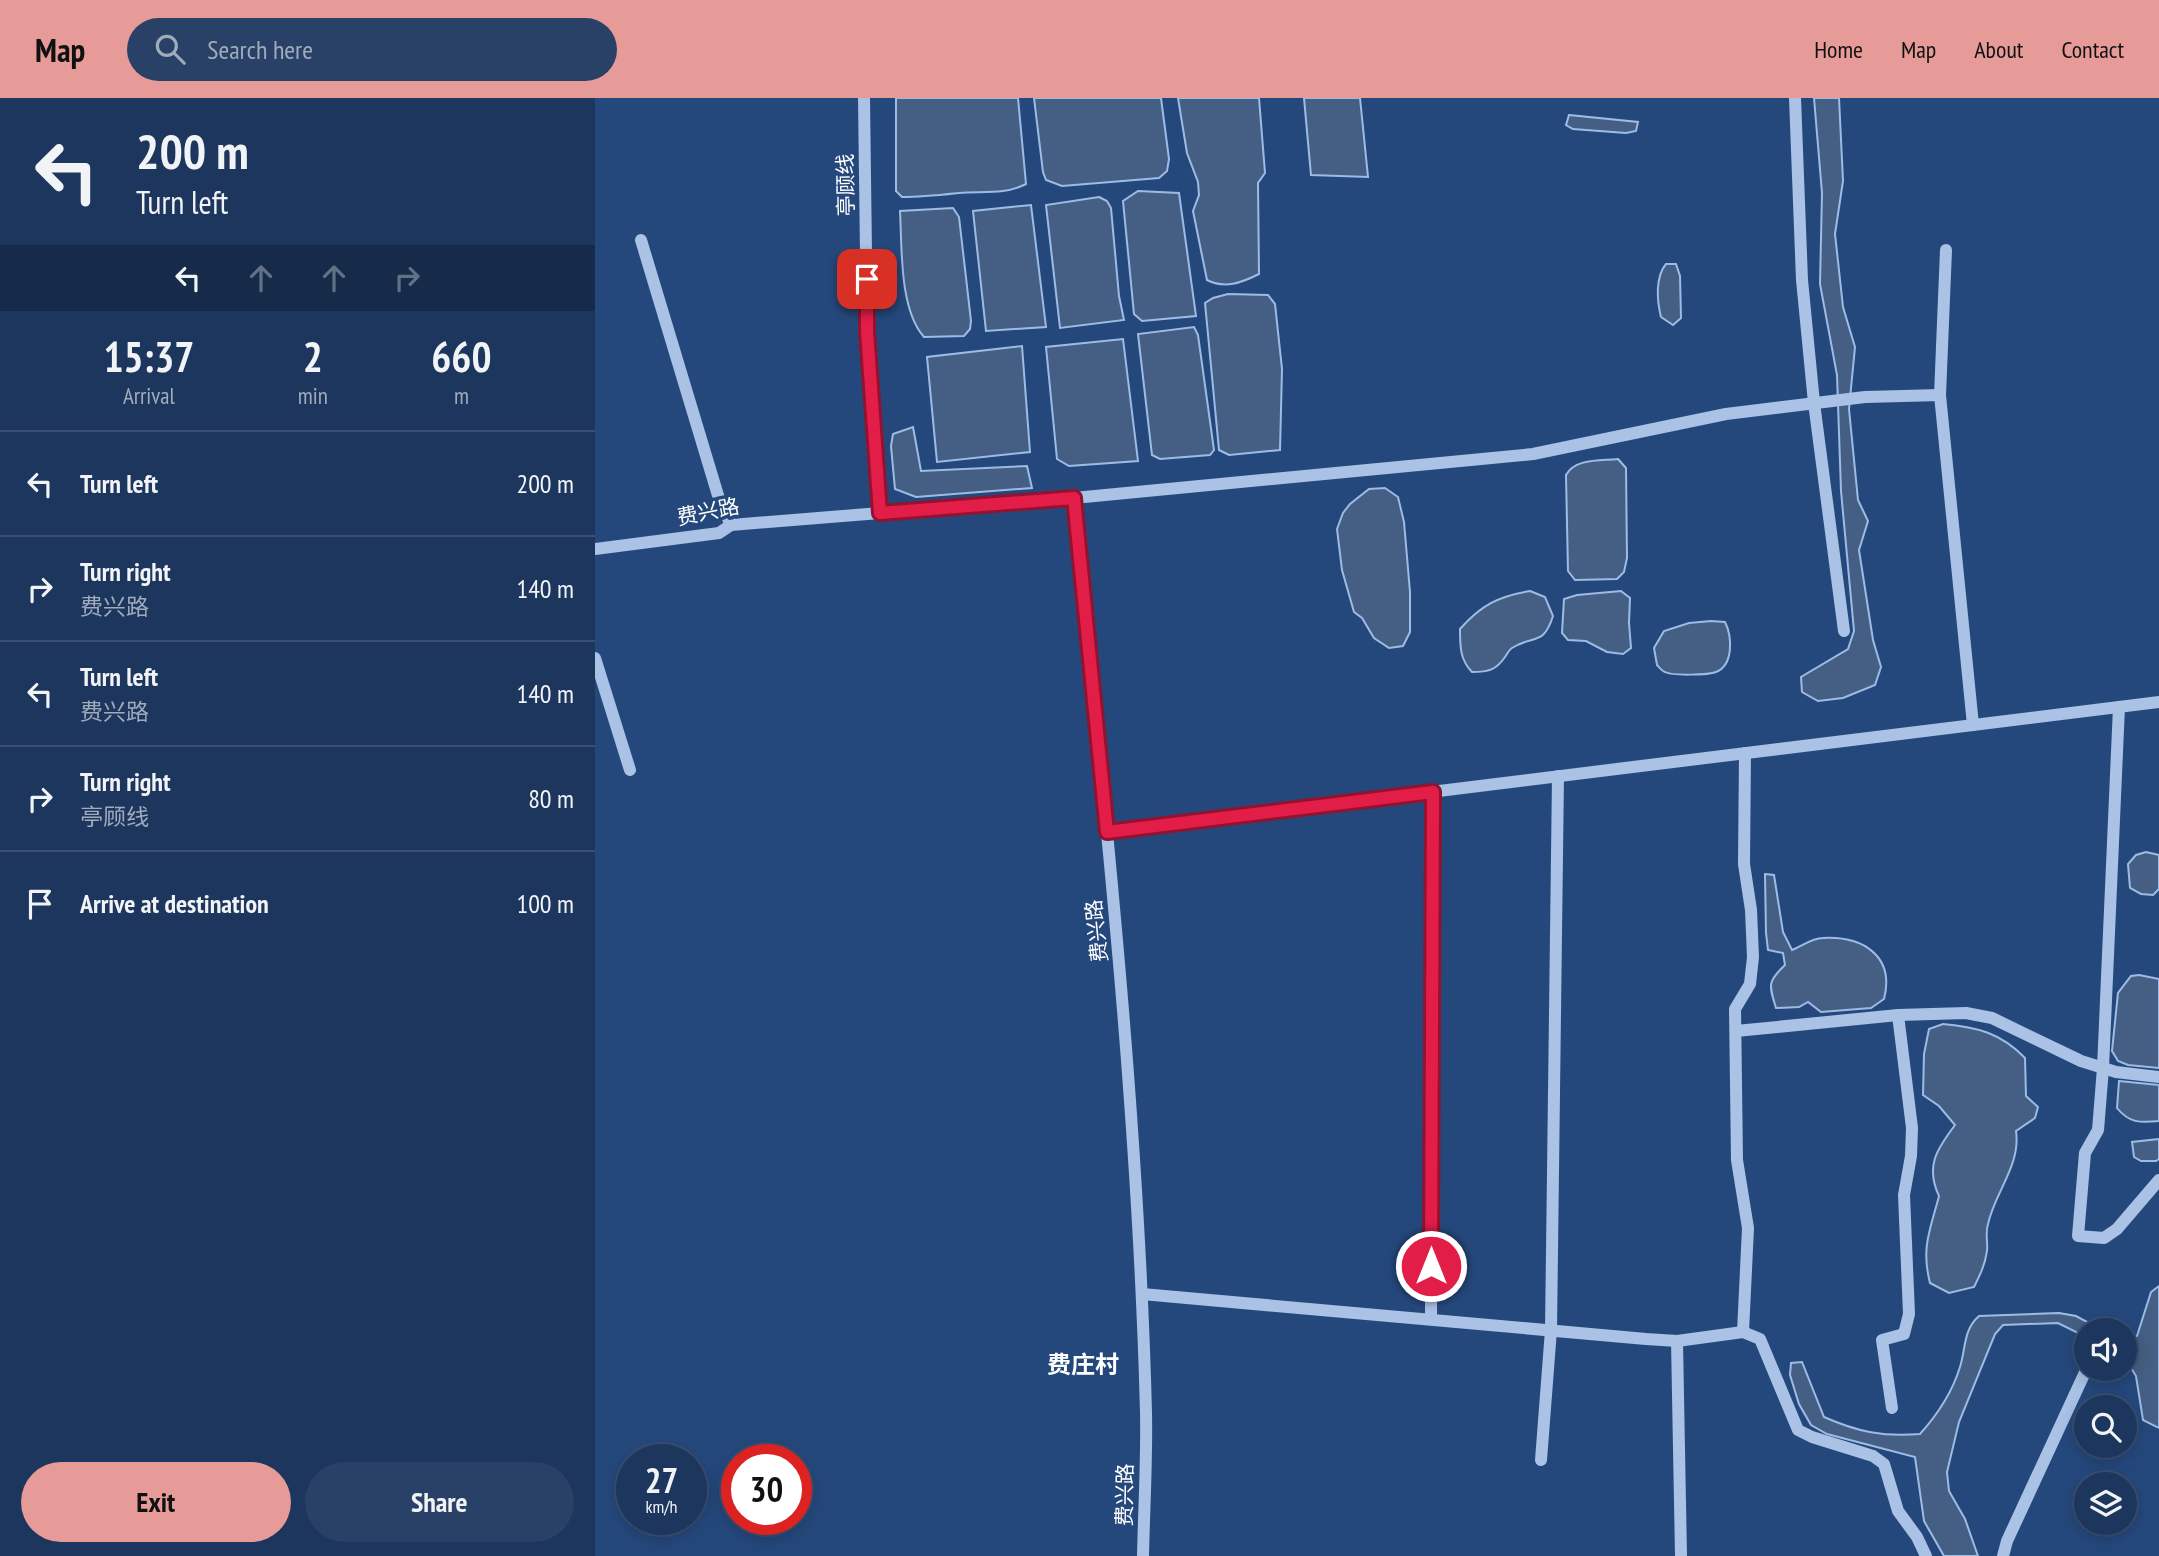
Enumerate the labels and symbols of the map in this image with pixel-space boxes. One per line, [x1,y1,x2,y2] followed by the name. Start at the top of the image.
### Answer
[831,153,860,217] street label: 亭顾线
[837,249,897,309] pin
[674,492,741,531] street label: 费兴路
[1080,898,1113,964] street label: 费兴路
[1394,1229,1468,1303] position arrow
[1047,1349,1119,1380] district label: 费庄村
[721,1444,812,1535] speed limit sign: 30
[1110,1463,1139,1527] street label: 费兴路

